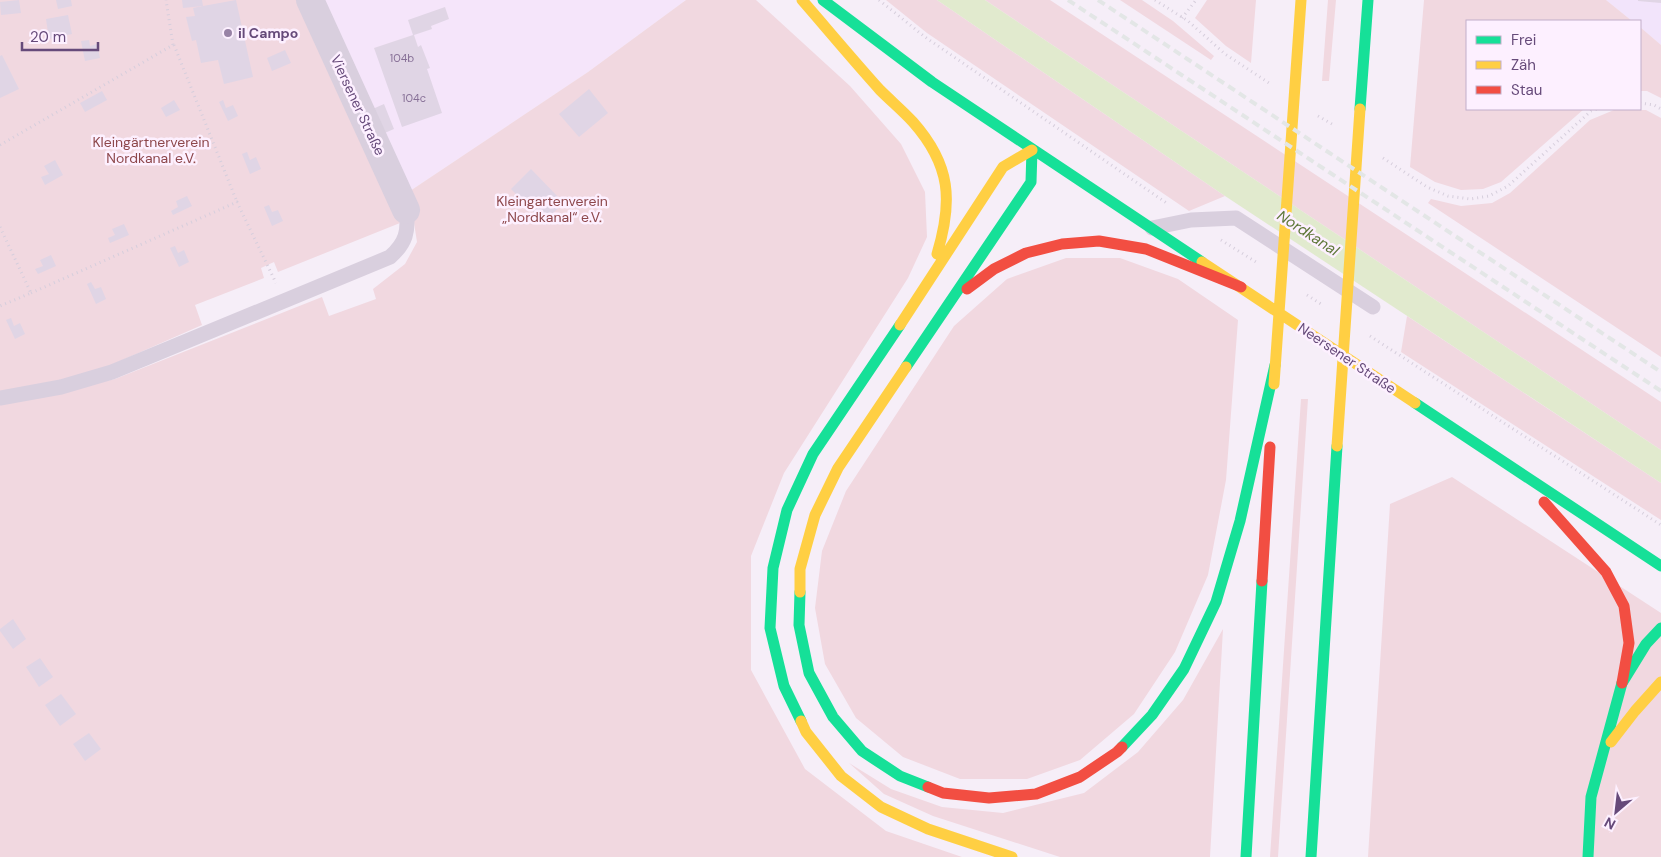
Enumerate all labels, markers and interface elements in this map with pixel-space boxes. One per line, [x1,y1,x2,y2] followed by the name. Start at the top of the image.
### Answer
[22,20,99,52] scale bar
[1466,20,1641,110] legend
[238,24,298,42] place label: il Campo
[30,27,66,47] text: 20 m
[222,27,234,39] marker: il Campo
[1511,30,1536,50] text: Frei
[390,51,414,65] house number: 104b
[327,52,389,158] street label: Viersener Straße
[1511,55,1536,75] text: Zäh
[1511,80,1542,100] text: Stau
[402,91,426,105] house number: 104c
[92,133,210,167] park label: Kleingärtnerverein Nordkanal e.V.
[496,192,608,226] park label: Kleingartenverein „Nordkanal“ e.V.
[1273,206,1343,261] water label: Nordkanal
[1295,319,1399,397] street label: Neersener Straße
[1591,787,1641,837] north arrow
[1601,813,1619,834] text: N

